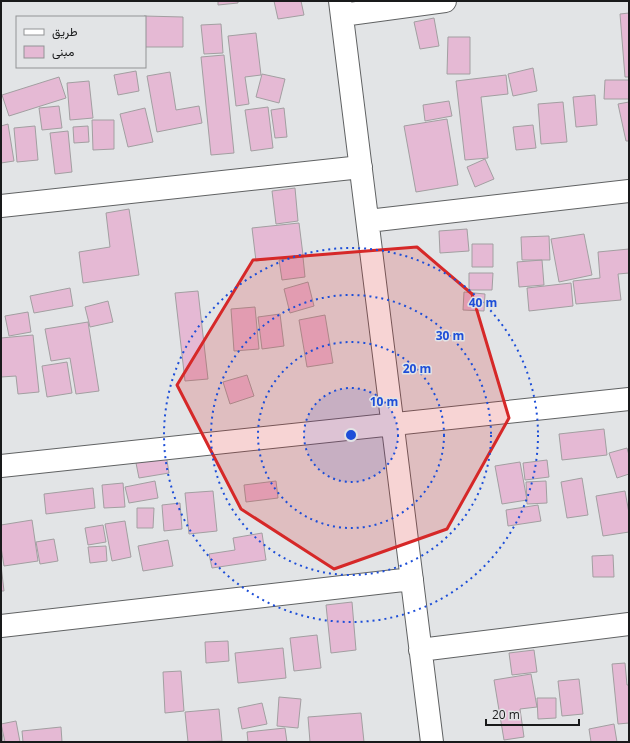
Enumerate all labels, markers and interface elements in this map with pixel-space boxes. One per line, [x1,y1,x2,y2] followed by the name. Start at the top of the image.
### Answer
[16,16,146,68] legend
[52,23,78,40] text: طريق
[52,43,74,60] text: مبنى
[469,294,497,311] text: 40 m
[436,327,464,344] text: 30 m
[403,360,431,377] text: 20 m
[370,393,398,410] text: 10 m
[344,428,358,442] centre of rings
[486,701,579,727] scale bar
[492,706,520,723] text: 20 m

